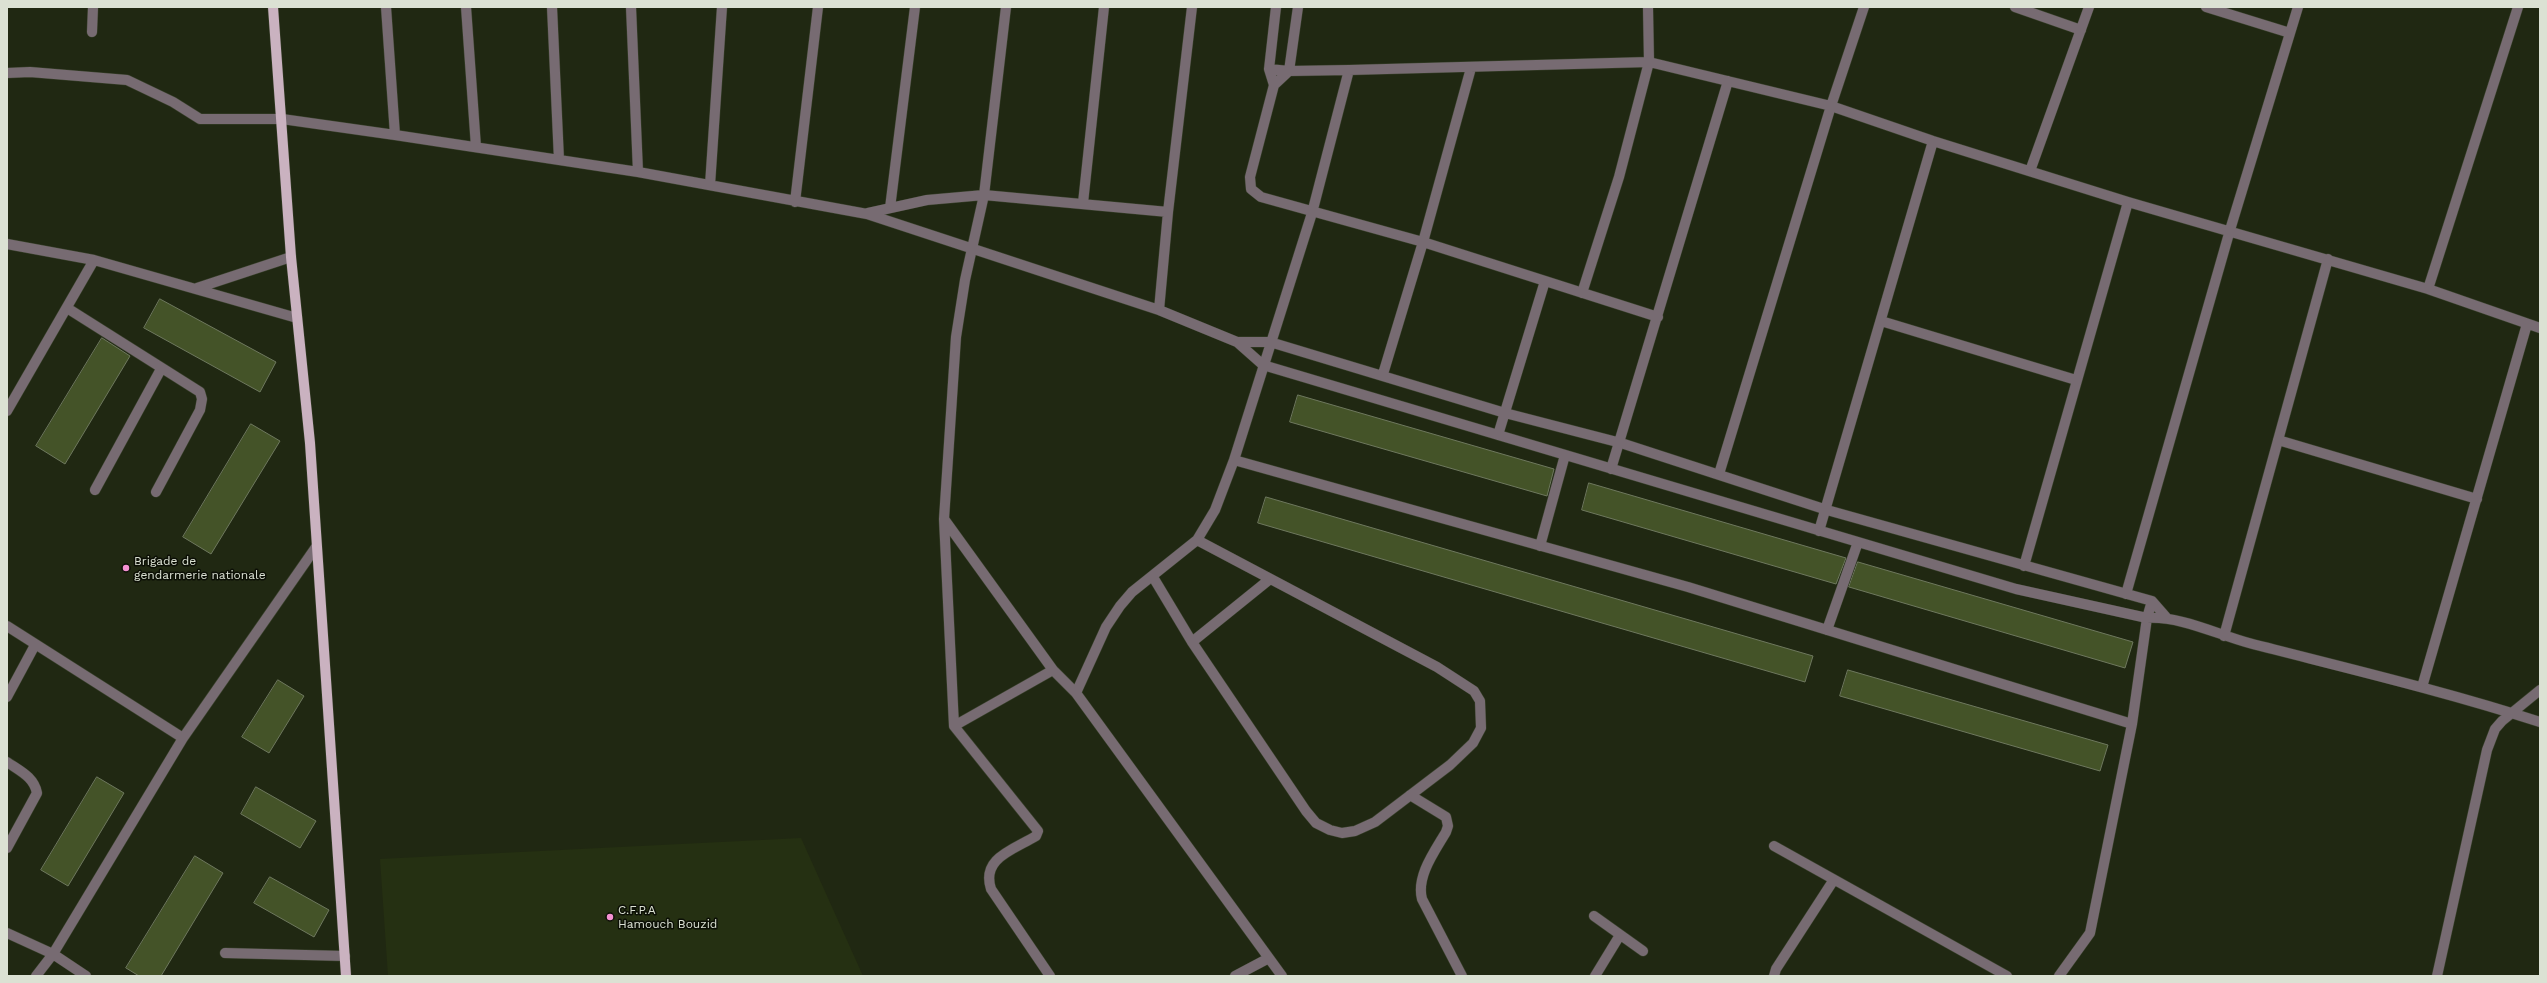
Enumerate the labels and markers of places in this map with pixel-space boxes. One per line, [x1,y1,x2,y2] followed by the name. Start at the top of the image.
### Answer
[134,554,266,582] place label: Brigade de gendarmerie nationale
[121,563,131,573] marker: Brigade de gendarmerie nationale
[618,903,717,931] place label: C.F.P.A Hamouch Bouzid
[605,912,615,922] marker: C.F.P.A Hamouch Bouzid

